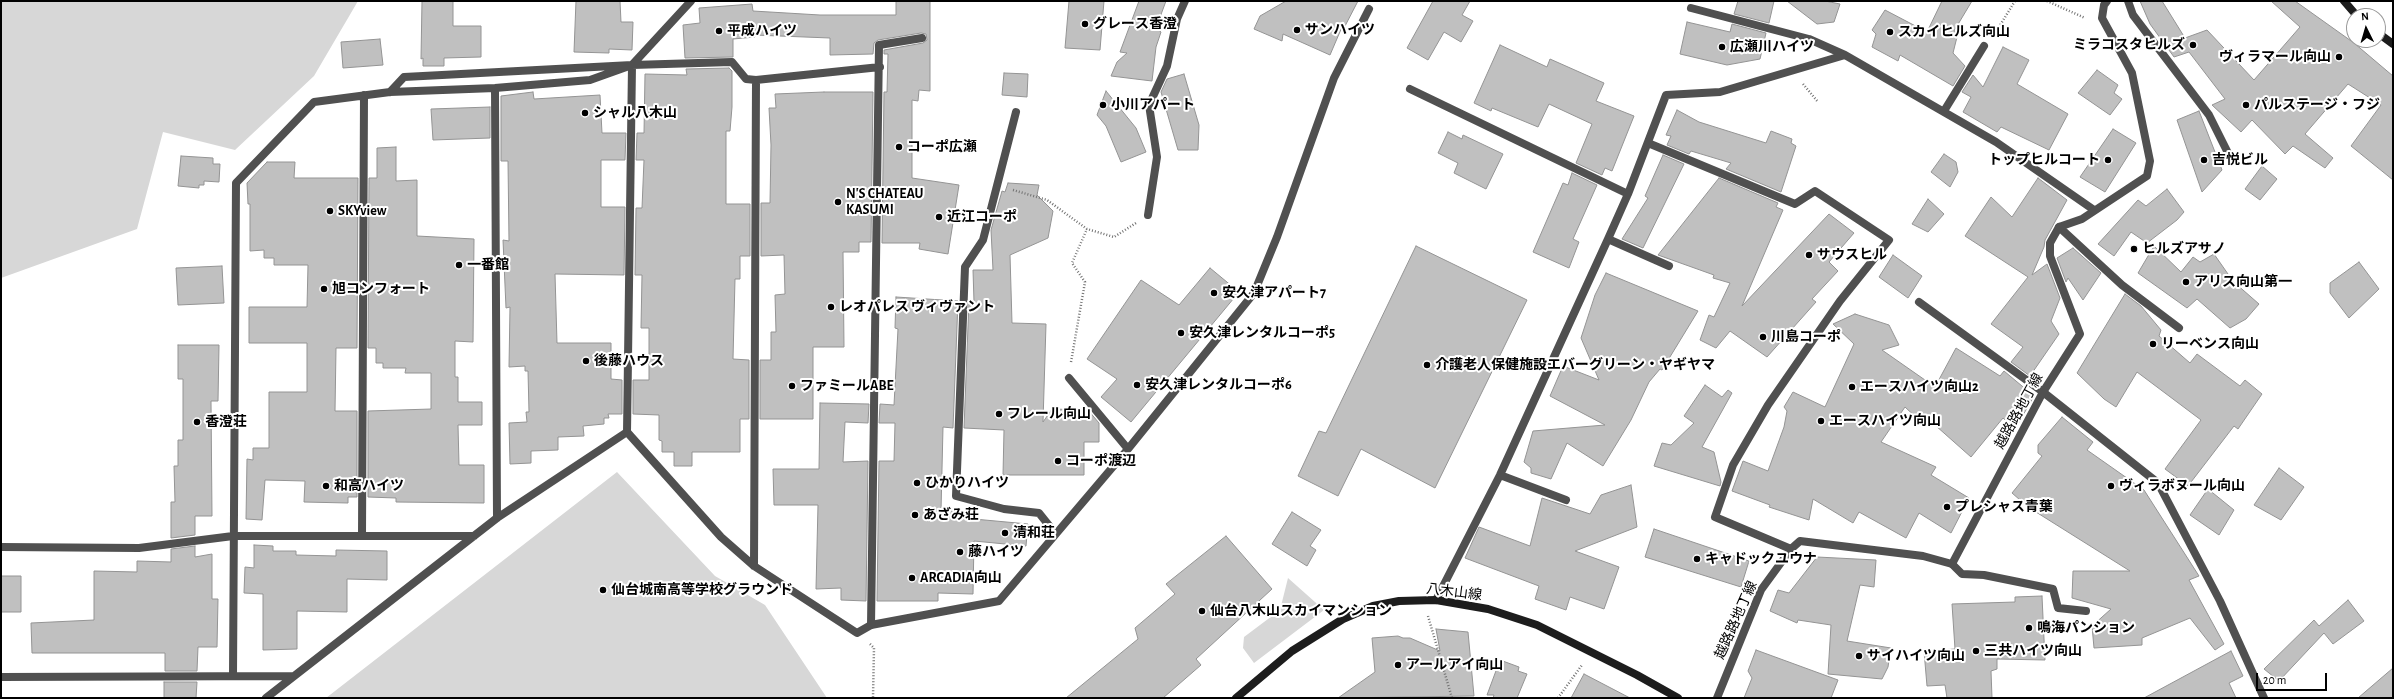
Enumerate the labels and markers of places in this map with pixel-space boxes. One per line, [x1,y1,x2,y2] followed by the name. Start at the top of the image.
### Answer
[1093,16,1177,32] place label: グレース香澄
[1080,19,1090,29] marker: グレース香澄
[1305,22,1375,38] place label: サンハイツ
[727,23,797,39] place label: 平成ハイツ
[1898,24,2010,40] place label: スカイヒルズ向山
[1292,25,1302,35] marker: サンハイツ
[714,26,724,36] marker: 平成ハイツ
[1885,27,1895,37] marker: スカイヒルズ向山
[2073,37,2185,53] place label: ミラコスタヒルズ
[1730,39,1814,55] place label: 広瀬川ハイツ
[2188,40,2198,50] marker: ミラコスタヒルズ
[1717,42,1727,52] marker: 広瀬川ハイツ
[2219,49,2331,65] place label: ヴィラマール向山
[2334,52,2344,62] marker: ヴィラマール向山
[1111,97,1195,113] place label: 小川アパート
[2254,97,2380,113] place label: パルステージ・フジ
[1098,100,1108,110] marker: 小川アパート
[2241,100,2251,110] marker: パルステージ・フジ
[593,105,677,121] place label: シャル八木山
[580,108,590,118] marker: シャル八木山
[907,139,977,155] place label: コーポ広瀬
[894,142,904,152] marker: コーポ広瀬
[1988,152,2100,168] place label: トップヒルコート
[2212,152,2268,168] place label: 吉悦ビル
[2103,155,2113,165] marker: トップヒルコート
[2199,155,2209,165] marker: 吉悦ビル
[846,186,923,218] place label: N'S CHATEAU KASUMI
[833,197,843,207] marker: N'S CHATEAU KASUMI
[338,203,387,219] place label: SKYview
[325,206,335,216] marker: SKYview
[947,209,1017,225] place label: 近江コーポ
[934,212,944,222] marker: 近江コーポ
[2142,241,2226,257] place label: ヒルズアサノ
[2129,244,2139,254] marker: ヒルズアサノ
[1817,247,1887,263] place label: サウスヒル
[1804,250,1814,260] marker: サウスヒル
[467,257,509,273] place label: 一番館
[454,260,464,270] marker: 一番館
[2194,274,2292,290] place label: アリス向山第一
[2181,277,2191,287] marker: アリス向山第一
[332,281,430,297] place label: 旭コンフォート
[319,284,329,294] marker: 旭コンフォート
[1222,285,1326,301] place label: 安久津アパート7
[1209,288,1219,298] marker: 安久津アパート7
[839,299,995,315] place label: レオパレス ヴィヴァント
[826,302,836,312] marker: レオパレス ヴィヴァント
[1189,325,1335,341] place label: 安久津レンタルコーポ5
[1176,328,1186,338] marker: 安久津レンタルコーポ5
[1771,329,1841,345] place label: 川島コーポ
[1758,332,1768,342] marker: 川島コーポ
[2161,336,2259,352] place label: リーベンス向山
[2148,339,2158,349] marker: リーベンス向山
[594,353,664,369] place label: 後藤ハウス
[581,356,591,366] marker: 後藤ハウス
[1435,357,1715,373] place label: 介護老人保健施設エバーグリーン・ヤギヤマ
[1422,360,1432,370] marker: 介護老人保健施設エバーグリーン・ヤギヤマ
[1145,377,1292,393] place label: 安久津レンタルコーポ6
[800,378,894,394] place label: ファミールABE
[1860,379,1979,395] place label: エースハイツ向山2
[1132,380,1142,390] marker: 安久津レンタルコーポ6
[787,381,797,391] marker: ファミールABE
[1847,382,1857,392] marker: エースハイツ向山2
[1007,406,1091,422] place label: フレール向山
[994,409,1004,419] marker: フレール向山
[1829,413,1941,429] place label: エースハイツ向山
[205,414,247,430] place label: 香澄荘
[1816,416,1826,426] marker: エースハイツ向山
[192,417,202,427] marker: 香澄荘
[1066,453,1136,469] place label: コーポ渡辺
[1053,456,1063,466] marker: コーポ渡辺
[925,475,1009,491] place label: ひかりハイツ
[334,478,404,494] place label: 和高ハイツ
[912,478,922,488] marker: ひかりハイツ
[2119,478,2245,494] place label: ヴィラボヌール向山
[321,481,331,491] marker: 和高ハイツ
[2106,481,2116,491] marker: ヴィラボヌール向山
[1955,499,2053,515] place label: プレシャス青葉
[1942,502,1952,512] marker: プレシャス青葉
[923,507,979,523] place label: あざみ荘
[910,510,920,520] marker: あざみ荘
[1013,525,1055,541] place label: 清和荘
[1000,528,1010,538] marker: 清和荘
[968,544,1024,560] place label: 藤ハイツ
[955,547,965,557] marker: 藤ハイツ
[1705,551,1817,567] place label: キャドックユウナ
[1692,554,1702,564] marker: キャドックユウナ
[920,570,1002,586] place label: ARCADIA向山
[907,573,917,583] marker: ARCADIA向山
[611,582,793,598] place label: 仙台城南高等学校グラウンド
[598,585,608,595] marker: 仙台城南高等学校グラウンド
[1210,603,1392,619] place label: 仙台八木山スカイマンション
[1197,606,1207,616] marker: 仙台八木山スカイマンション
[2037,620,2135,636] place label: 鳴海パンション
[2024,623,2034,633] marker: 鳴海パンション
[1984,643,2082,659] place label: 三共ハイツ向山
[1971,646,1981,656] marker: 三共ハイツ向山
[1867,648,1965,664] place label: サイハイツ向山
[1854,651,1864,661] marker: サイハイツ向山
[1406,657,1503,673] place label: アールアイ向山
[1393,660,1403,670] marker: アールアイ向山

